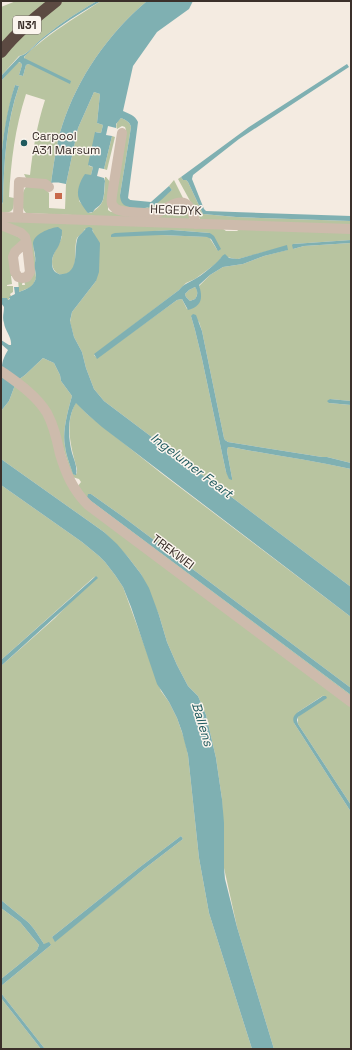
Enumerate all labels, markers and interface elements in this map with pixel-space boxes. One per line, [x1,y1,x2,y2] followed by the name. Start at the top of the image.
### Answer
[13,16,41,34] road number: N31
[32,128,100,158] place label: Carpool A31 Marsum
[19,138,29,148] marker: Carpool A31 Marsum
[150,201,203,219] street label: HEGEDYK
[147,429,237,502] water label: Ingelumer Feart
[149,531,197,573] street label: TREKWEI
[188,700,218,749] water label: Ballens

